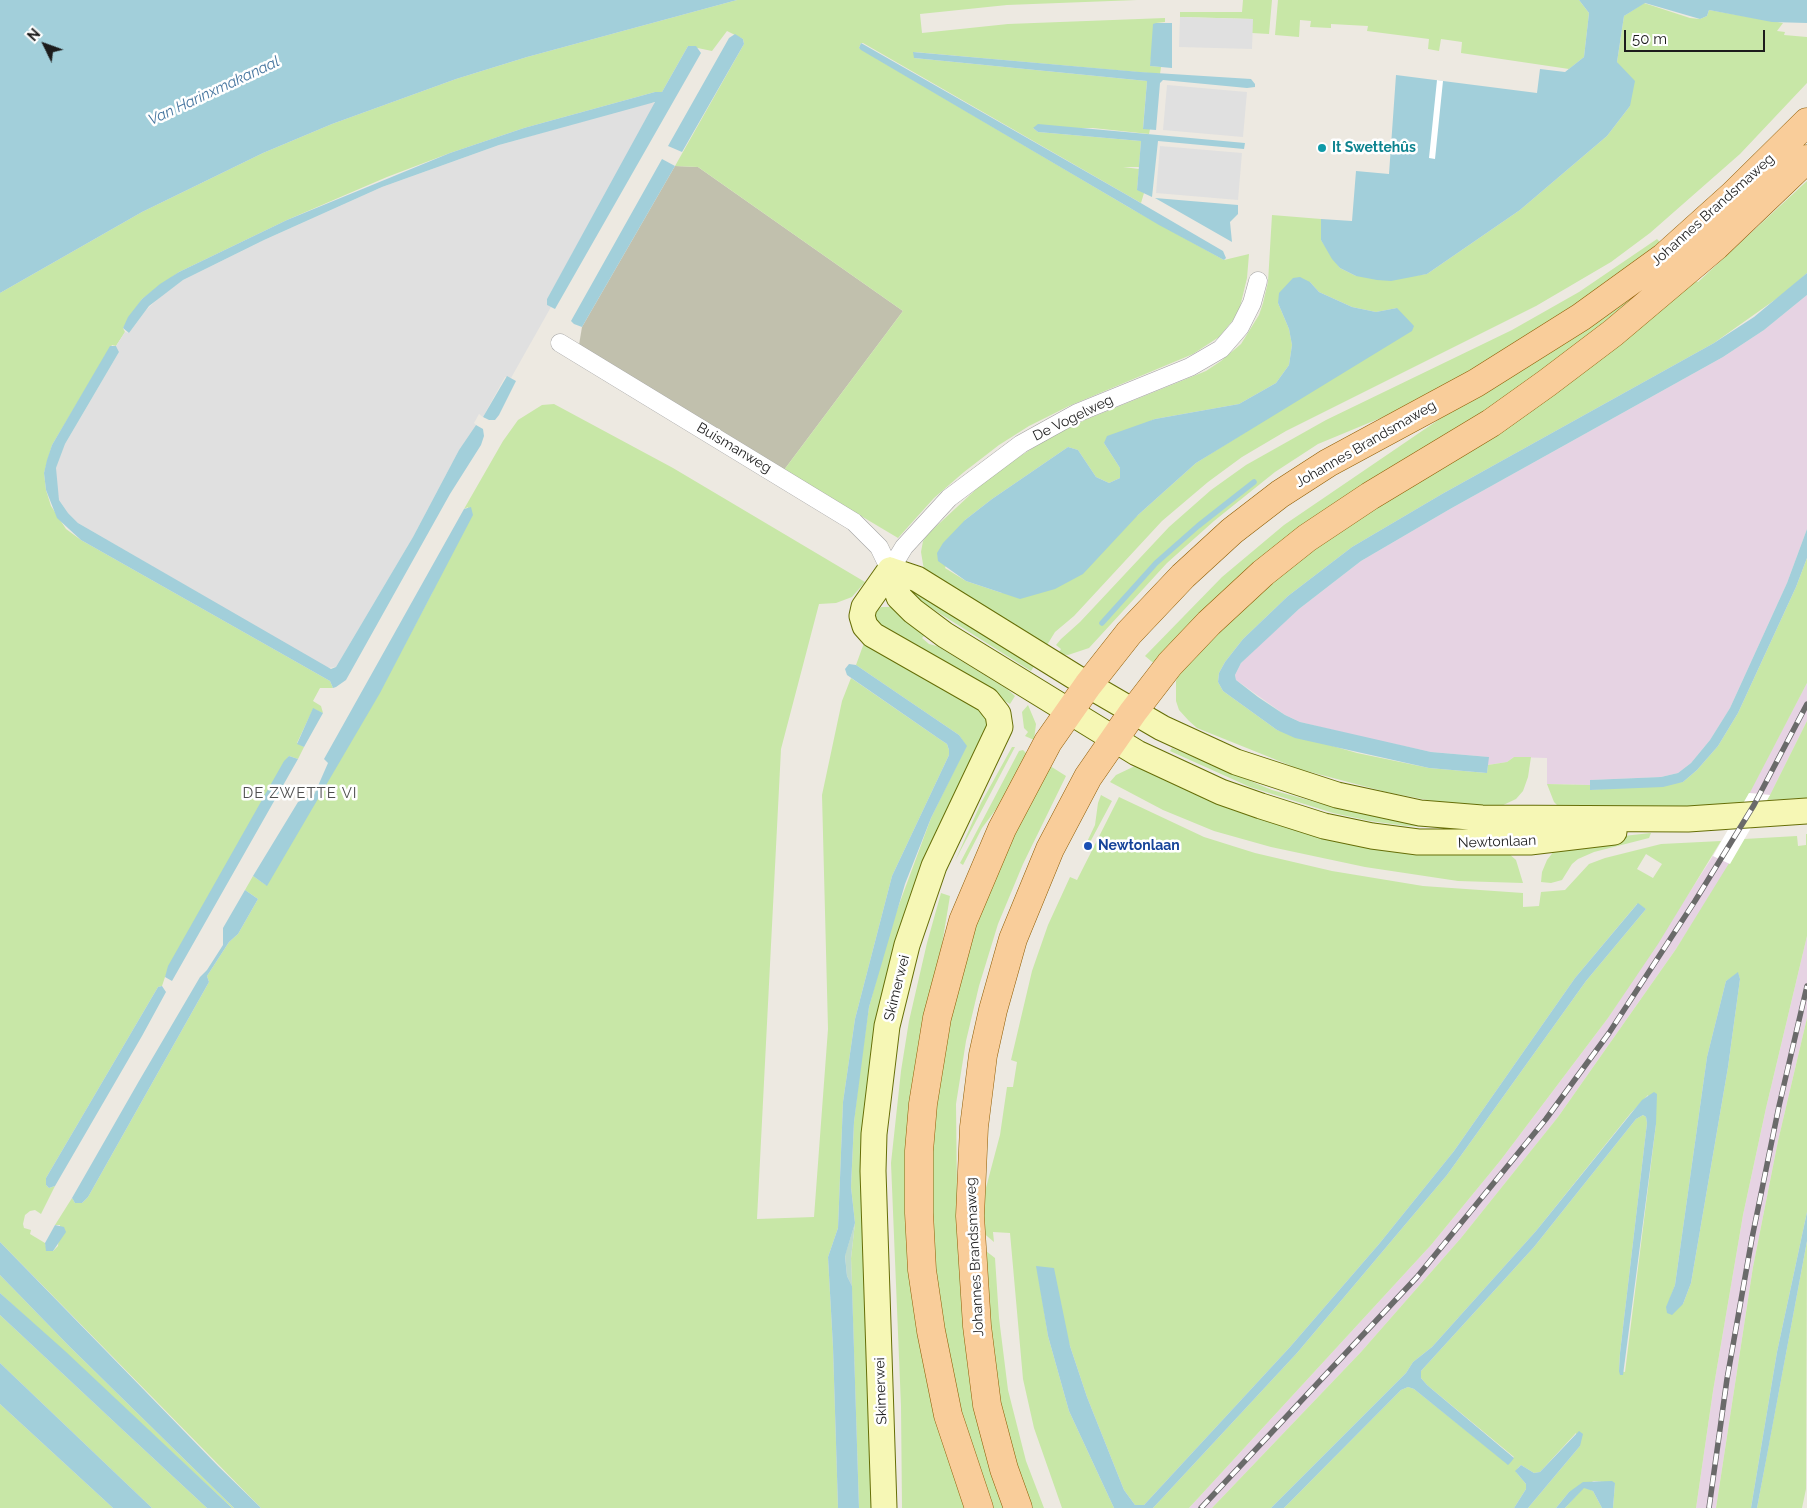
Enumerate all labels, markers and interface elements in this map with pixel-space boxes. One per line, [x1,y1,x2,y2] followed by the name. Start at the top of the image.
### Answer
[20,20,70,70] north arrow
[1627,20,1768,52] scale bar
[24,26,43,44] text: N
[1632,30,1667,48] text: 50 m
[146,53,282,129] water label: Van Harinxmakanaal
[1332,140,1416,156] place label: It Swettehûs
[1316,142,1328,154] marker: It Swettehûs
[1648,150,1778,270] street label: Johannes Brandsmaweg
[1030,391,1116,445] street label: De Vogelweg
[1293,397,1439,491] street label: Johannes Brandsmaweg
[694,419,774,477] street label: Buismanweg
[241,784,359,802] district label: DE ZWETTE VI
[1458,832,1536,852] street label: Newtonlaan
[1098,838,1180,854] place label: Newtonlaan
[1082,840,1094,852] marker: Newtonlaan
[881,953,913,1023] street label: Skimerwei
[962,1177,988,1337] street label: Johannes Brandsmaweg
[871,1357,891,1425] street label: Skimerwei

